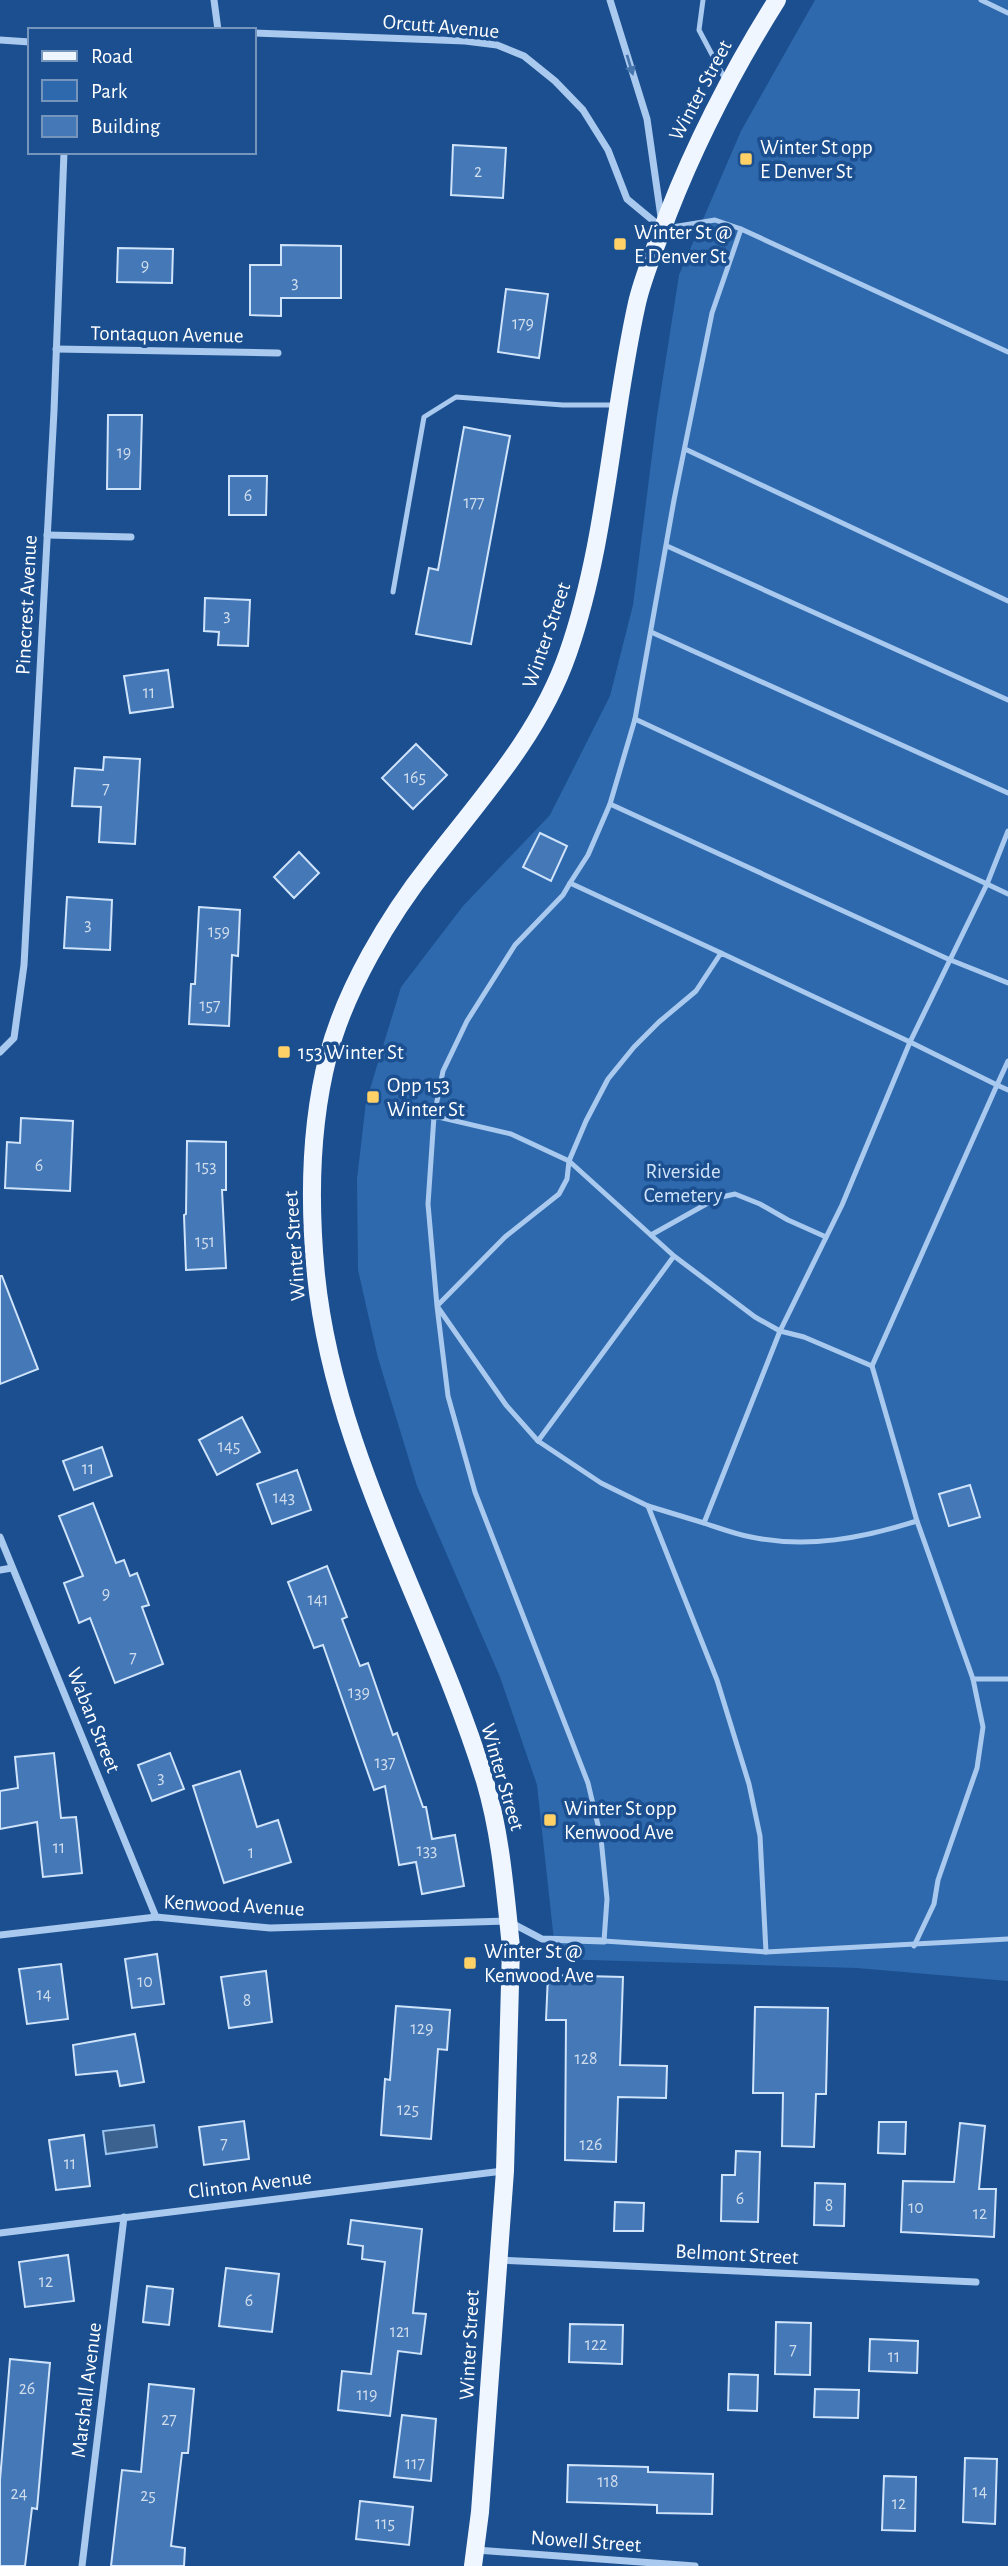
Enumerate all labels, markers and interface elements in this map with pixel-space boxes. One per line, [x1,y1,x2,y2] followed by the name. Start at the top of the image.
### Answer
[382,11,500,42] street label: Orcutt Avenue
[28,28,256,154] legend
[665,36,736,144] street label: Winter Street
[91,46,133,67] text: Road
[626,55,636,76] one-way arrow
[91,81,128,102] text: Park
[91,116,161,137] text: Building
[760,137,873,182] place label: Winter St opp E Denver St
[738,151,754,167] marker: Winter St opp E Denver St
[474,163,482,181] house number: 2
[634,222,732,267] place label: Winter St @ E Denver St
[612,236,628,252] marker: Winter St @ E Denver St
[141,257,149,275] house number: 9
[291,274,299,292] house number: 3
[512,315,534,333] house number: 179
[90,323,244,346] street label: Tontaquon Avenue
[117,444,131,462] house number: 19
[244,487,252,505] house number: 6
[463,494,485,512] house number: 177
[12,535,41,675] street label: Pinecrest Avenue
[519,579,574,691] street label: Winter Street
[223,607,231,625] house number: 3
[143,684,155,702] house number: 11
[404,769,426,787] house number: 165
[102,780,110,798] house number: 7
[84,916,92,934] house number: 3
[208,923,230,941] house number: 159
[199,997,221,1015] house number: 157
[298,1042,404,1063] place label: 153 Winter St
[276,1044,292,1060] marker: 153 Winter St
[387,1075,465,1120] place label: Opp 153 Winter St
[365,1089,381,1105] marker: Opp 153 Winter St
[35,1157,43,1175] house number: 6
[195,1158,217,1176] house number: 153
[644,1161,722,1206] park label: Riverside Cemetery
[280,1190,309,1302] street label: Winter Street
[195,1233,215,1251] house number: 151
[218,1438,240,1456] house number: 145
[82,1460,94,1478] house number: 11
[273,1489,295,1507] house number: 143
[102,1585,110,1603] house number: 9
[307,1591,329,1609] house number: 141
[129,1649,137,1667] house number: 7
[63,1665,124,1776] street label: Waban Street
[348,1684,370,1702] house number: 139
[477,1721,528,1833] street label: Winter Street
[374,1754,396,1772] house number: 137
[157,1769,165,1787] house number: 3
[564,1798,677,1843] place label: Winter St opp Kenwood Ave
[542,1812,558,1828] marker: Winter St opp Kenwood Ave
[53,1839,65,1857] house number: 11
[416,1842,438,1860] house number: 133
[248,1844,254,1862] house number: 1
[163,1891,305,1920] street label: Kenwood Avenue
[484,1941,594,1986] place label: Winter St @ Kenwood Ave
[462,1955,478,1971] marker: Winter St @ Kenwood Ave
[137,1973,153,1991] house number: 10
[37,1986,52,2004] house number: 14
[243,1992,251,2010] house number: 8
[411,2020,433,2038] house number: 129
[575,2050,597,2068] house number: 128
[397,2101,419,2119] house number: 125
[220,2135,228,2153] house number: 7
[580,2136,602,2154] house number: 126
[64,2155,76,2173] house number: 11
[187,2167,313,2202] street label: Clinton Avenue
[736,2190,744,2208] house number: 6
[825,2197,833,2215] house number: 8
[908,2199,924,2217] house number: 10
[973,2205,987,2223] house number: 12
[675,2241,799,2268] street label: Belmont Street
[39,2273,53,2291] house number: 12
[456,2289,483,2401] street label: Winter Street
[245,2292,253,2310] house number: 6
[68,2321,105,2459] street label: Marshall Avenue
[390,2323,410,2341] house number: 121
[585,2336,607,2354] house number: 122
[789,2341,797,2359] house number: 7
[888,2348,900,2366] house number: 11
[19,2380,35,2398] house number: 26
[357,2386,377,2404] house number: 119
[161,2411,177,2429] house number: 27
[405,2455,425,2473] house number: 117
[598,2473,618,2491] house number: 118
[973,2483,988,2501] house number: 14
[11,2485,28,2503] house number: 24
[140,2487,156,2505] house number: 25
[892,2495,906,2513] house number: 12
[375,2515,395,2533] house number: 115
[530,2527,642,2556] street label: Nowell Street

